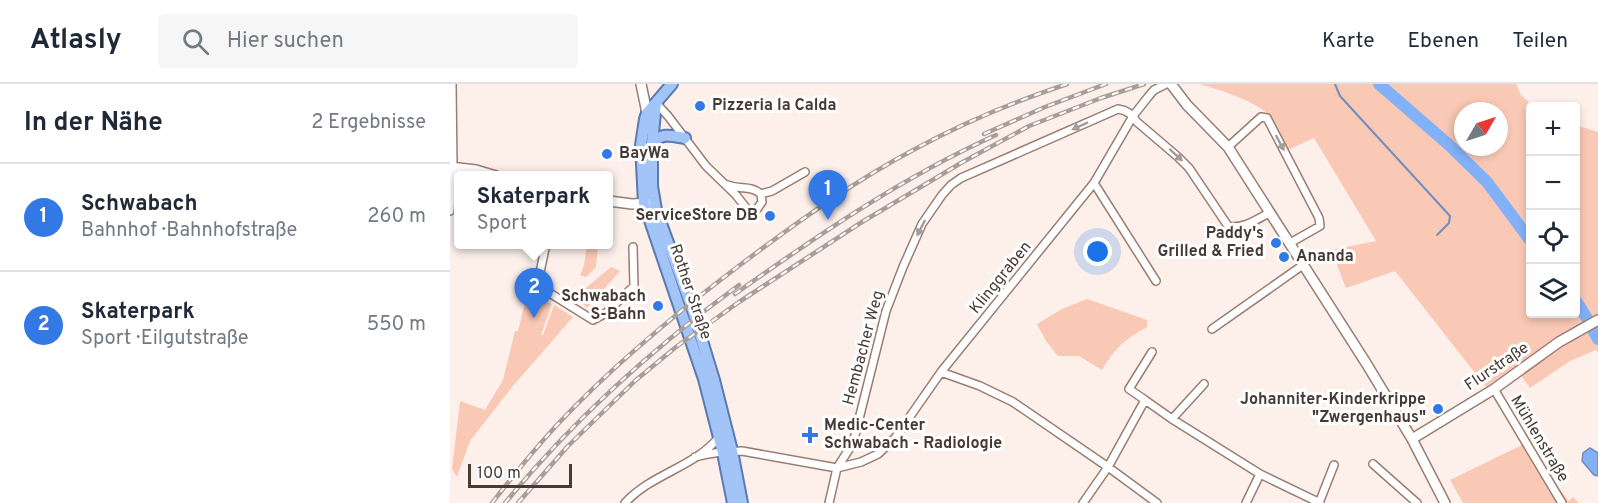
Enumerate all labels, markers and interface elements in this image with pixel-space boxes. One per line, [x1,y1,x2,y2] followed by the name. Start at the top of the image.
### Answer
[158,14,578,68] search box
[30,23,122,59] text: Atlasly
[179,25,212,58] icon: search
[227,28,344,55] text: Hier suchen
[1322,28,1374,55] text: Karte
[1407,28,1479,55] text: Ebenen
[1512,28,1568,55] text: Teilen
[712,96,836,116] place label: Pizzeria la Calda
[693,99,707,113] marker: Pizzeria la Calda
[1454,102,1508,156] north arrow
[1526,102,1580,318] map controls
[1526,102,1580,156] button: +
[24,107,163,140] text: In der Nähe
[311,110,426,136] text: 2 Ergebnisse
[1071,122,1089,131] one-way arrow
[1275,135,1285,152] one-way arrow
[619,144,669,164] place label: BayWa
[600,147,614,161] marker: BayWa
[1168,148,1183,161] one-way arrow
[1526,156,1580,210] button: −
[808,170,848,220] pin: 1
[454,171,613,249] popup
[477,184,590,211] text: Skaterpark
[81,191,198,218] text: Schwabach
[40,204,48,230] text: 1
[367,204,426,230] text: 260 m
[635,206,758,226] place label: ServiceStore DB
[763,209,777,223] marker: ServiceStore DB
[1526,210,1580,264] button: locate
[477,211,527,237] text: Sport
[81,218,297,244] text: Bahnhof · Bahnhofstraße
[916,220,926,237] one-way arrow
[1157,224,1264,262] place label: Paddy's Grilled & Fried
[1269,236,1283,250] marker: Paddy's Grilled & Fried
[1083,237,1112,266] your location
[966,238,1036,318] street label: Klinggraben
[664,242,716,342] street label: Rother Straße
[1296,247,1354,267] place label: Ananda
[1277,250,1291,264] marker: Ananda
[1526,264,1580,318] button: layers
[514,268,554,318] pin: 2
[561,287,646,325] place label: Schwabach S-Bahn
[839,288,889,408] street label: Hembacher Weg
[81,299,195,326] text: Skaterpark
[651,299,665,313] marker: Schwabach S-Bahn
[37,312,50,338] text: 2
[367,312,426,338] text: 550 m
[81,326,249,352] text: Sport · Eilgutstraße
[1461,338,1533,396] street label: Flurstraße
[1240,390,1426,428] place label: Johanniter-Kinderkrippe "Zwergenhaus"
[1505,392,1573,486] street label: Mühlenstraße
[1431,402,1445,416] marker: Johanniter-Kinderkrippe "Zwergenhaus"
[824,416,1002,454] place label: Medic-Center Schwabach - Radiologie
[801,426,819,444] marker: Medic-Center Schwabach - Radiologie
[468,461,572,488] scale bar
[477,464,521,484] text: 100 m

